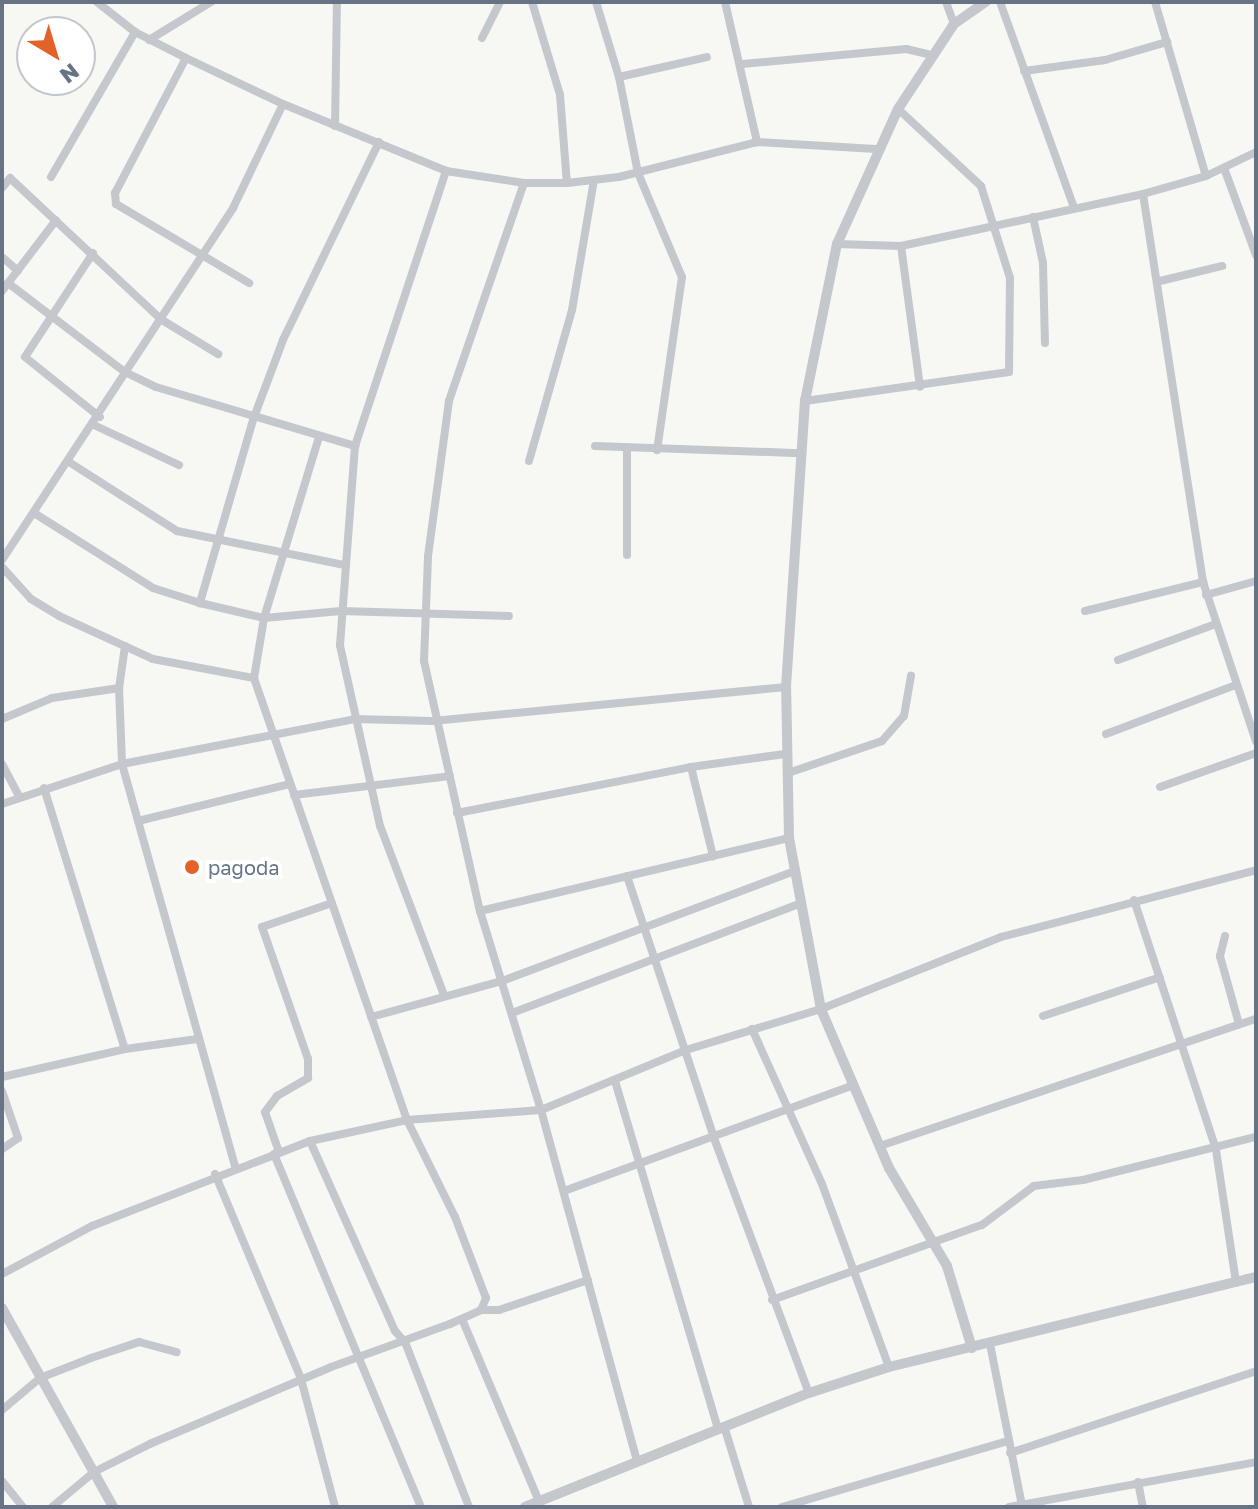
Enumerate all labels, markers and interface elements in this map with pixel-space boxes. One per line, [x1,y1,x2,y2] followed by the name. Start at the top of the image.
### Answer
[16,16,96,96] north arrow
[55,58,85,90] text: N
[208,855,279,879] place label: pagoda
[183,858,201,876] marker: pagoda

